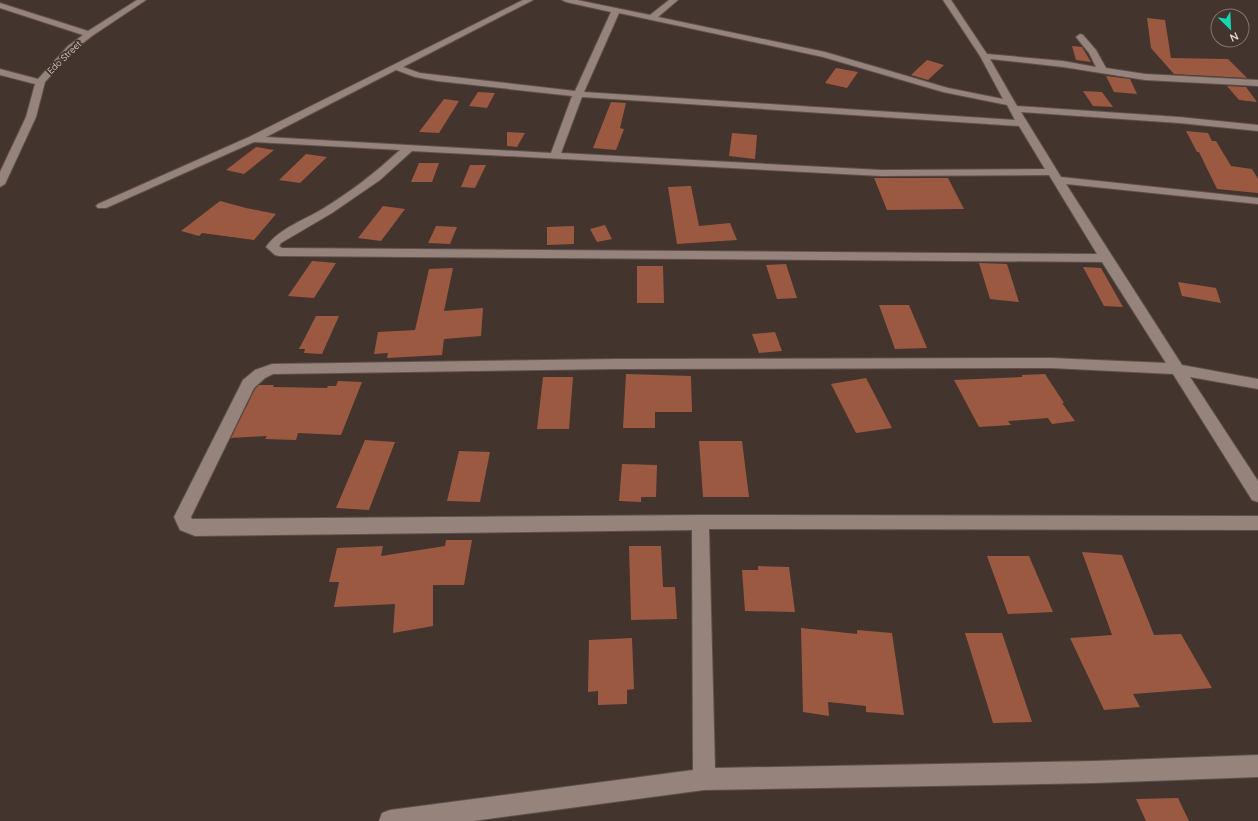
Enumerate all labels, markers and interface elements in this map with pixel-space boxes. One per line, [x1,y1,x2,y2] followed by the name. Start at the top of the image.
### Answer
[1210,8,1250,48] north arrow
[1228,29,1241,45] text: N
[45,38,83,76] street label: Edo Street

